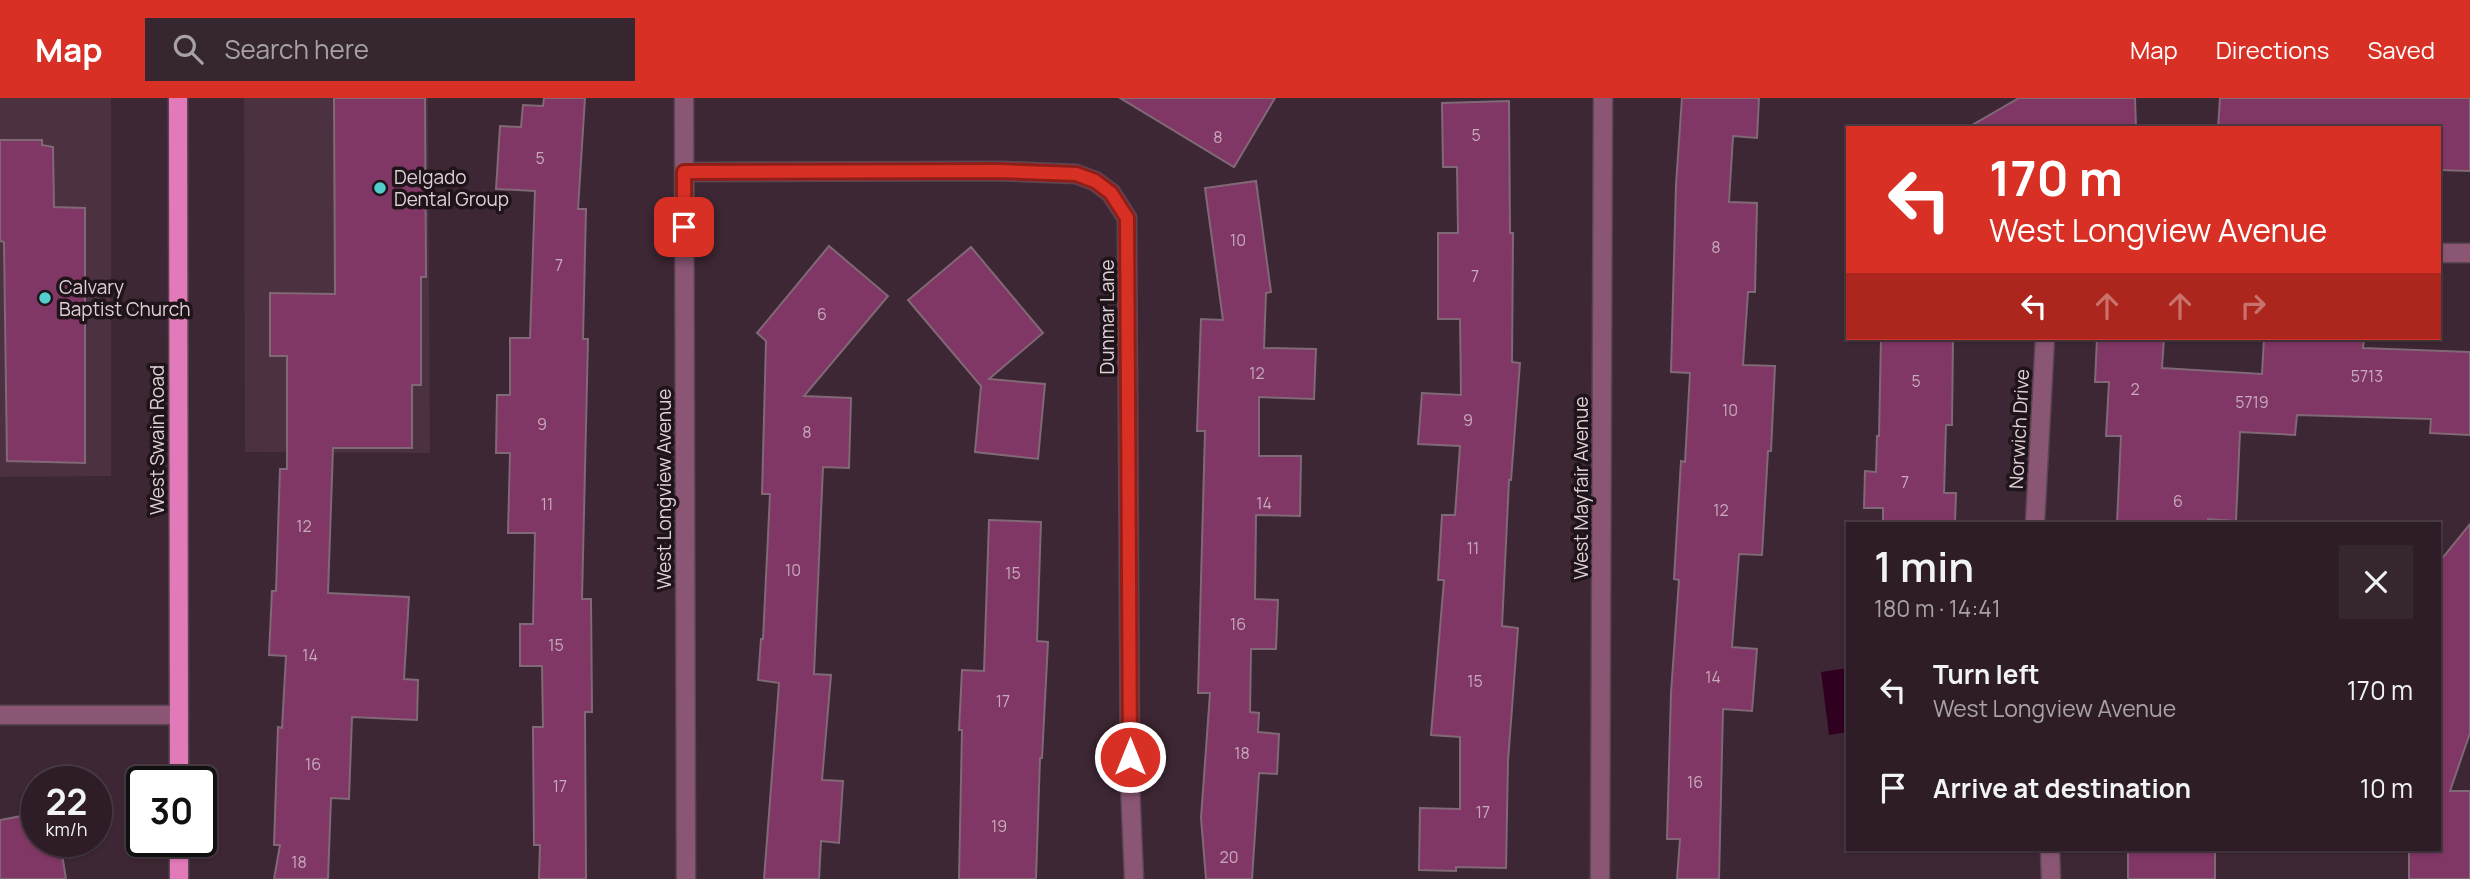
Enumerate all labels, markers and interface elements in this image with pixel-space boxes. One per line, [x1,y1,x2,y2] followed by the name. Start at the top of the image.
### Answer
[145,18,635,81] search box
[35,27,103,72] text: Map
[169,30,207,68] icon: search
[225,31,369,67] text: Search here
[2130,33,2178,66] text: Map
[2216,33,2329,66] text: Directions
[2367,33,2435,66] text: Saved
[1471,124,1481,146] house number: 5
[1213,126,1223,148] house number: 8
[1989,144,2123,211] text: 170 m
[535,147,545,169] house number: 5
[1874,154,1965,245] icon: left
[394,164,509,212] place label: Delgado Dental Group
[372,180,388,196] marker: Delgado Dental Group
[654,197,714,257] pin
[665,208,703,246] icon: arrive
[1989,208,2327,252] text: West Longview Avenue
[1230,229,1246,251] house number: 10
[1711,236,1721,258] house number: 8
[555,254,563,276] house number: 7
[1094,259,1120,375] street label: Dunmar Lane
[1471,265,1479,287] house number: 7
[59,274,191,322] place label: Calvary Baptist Church
[2015,287,2053,325] icon: left
[2088,287,2126,325] icon: ahead
[2161,287,2199,325] icon: ahead
[2234,287,2272,325] icon: right
[37,290,53,306] marker: Calvary Baptist Church
[817,303,827,325] house number: 6
[1249,362,1265,384] house number: 12
[144,365,170,515] street label: West Swain Road
[2351,365,2383,387] house number: 5713
[2003,368,2035,490] street label: Norwich Drive
[1911,370,1921,392] house number: 5
[2130,378,2140,400] house number: 2
[651,389,677,589] street label: West Longview Avenue
[2235,391,2269,413] house number: 5719
[1568,397,1594,580] street label: West Mayfair Avenue
[1722,399,1738,421] house number: 10
[1463,409,1473,431] house number: 9
[537,413,547,435] house number: 9
[802,421,812,443] house number: 8
[1901,471,1909,493] house number: 7
[2173,490,2183,512] house number: 6
[1256,492,1272,514] house number: 14
[541,493,553,515] house number: 11
[1713,499,1729,521] house number: 12
[296,515,312,537] house number: 12
[1467,537,1479,559] house number: 11
[1874,537,1974,595] text: 1 min
[2339,545,2413,619] button: close
[785,559,801,581] house number: 10
[1005,562,1021,584] house number: 15
[1874,592,2001,624] text: 180 m · 14:41
[1230,613,1246,635] house number: 16
[548,634,564,656] house number: 15
[302,644,318,666] house number: 14
[1933,656,2040,692] text: Turn left
[1705,666,1721,688] house number: 14
[1467,670,1483,692] house number: 15
[1874,671,1912,709] icon: left
[2347,672,2413,708] text: 170 m
[996,690,1010,712] house number: 17
[1933,692,2176,724] text: West Longview Avenue
[1093,720,1167,794] position arrow
[1234,742,1250,764] house number: 18
[305,753,321,775] house number: 16
[126,766,217,857] speed limit sign: 30
[1874,769,1912,807] icon: arrive
[1933,770,2191,806] text: Arrive at destination
[2360,770,2413,806] text: 10 m
[1687,771,1703,793] house number: 16
[553,775,567,797] house number: 17
[46,778,87,826] text: 22
[1476,801,1490,823] house number: 17
[991,815,1007,837] house number: 19
[46,817,87,841] text: km/h
[1220,846,1238,868] house number: 20
[291,851,307,873] house number: 18

